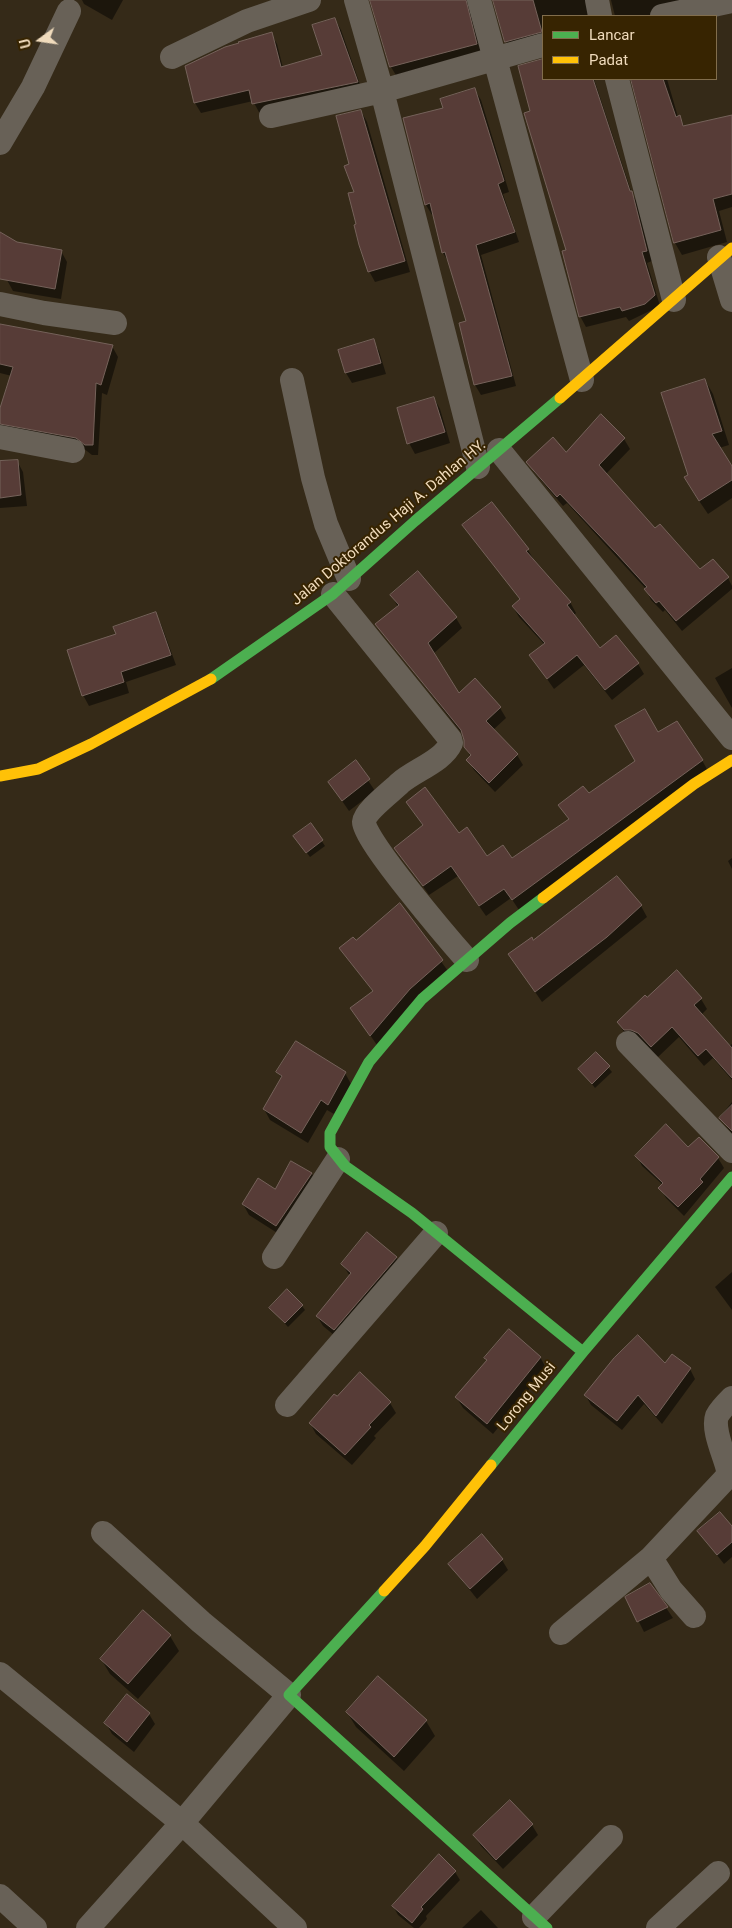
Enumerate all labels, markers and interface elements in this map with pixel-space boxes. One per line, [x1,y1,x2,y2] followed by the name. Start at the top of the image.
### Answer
[15,15,65,65] north arrow
[542,15,717,80] legend
[589,26,635,44] text: Lancar
[17,37,34,50] text: U
[589,51,628,69] text: Padat
[288,436,490,610] street label: Jalan Doktorandus Haji A. Dahlan HY.
[494,1359,560,1435] street label: Lorong Musi

